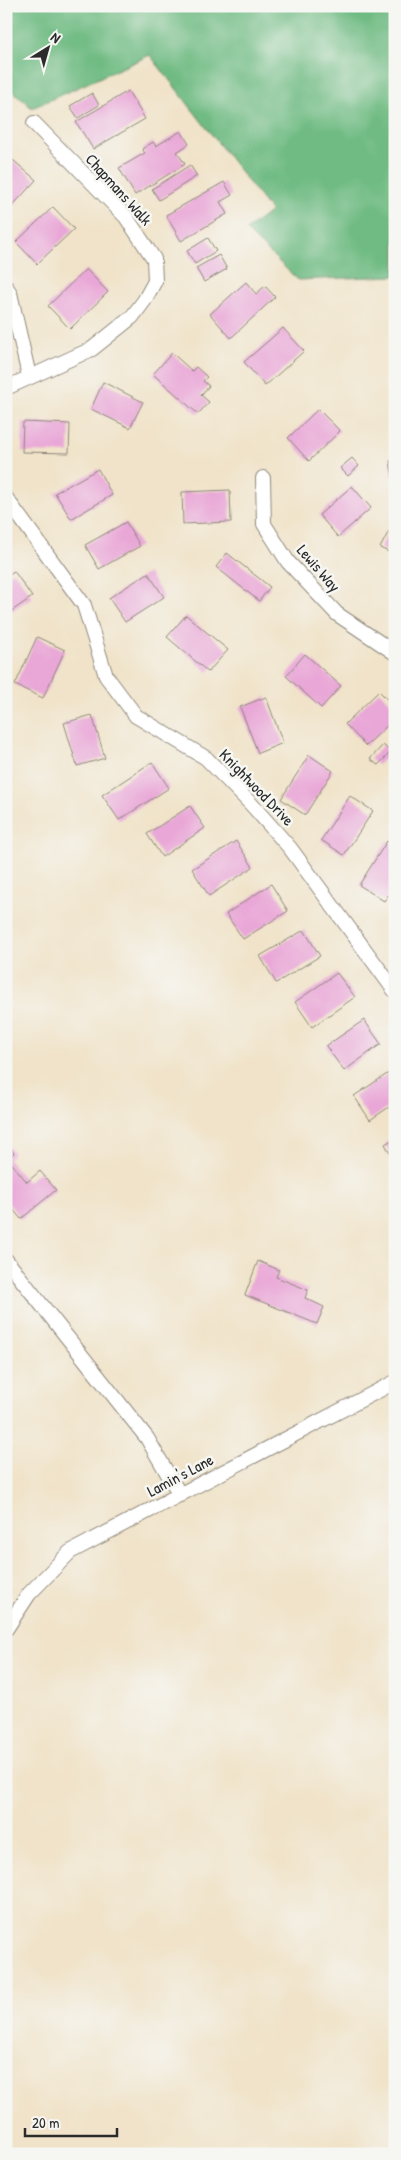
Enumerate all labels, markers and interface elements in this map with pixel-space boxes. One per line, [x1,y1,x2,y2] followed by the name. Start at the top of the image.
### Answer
[22,22,72,72] north arrow
[47,27,65,47] text: N
[81,148,157,230] street label: Chapmans Walk
[292,540,346,597] street label: Lewis Way
[215,744,300,831] street label: Knightwood Drive
[143,1448,218,1502] street label: Lamin's Lane
[25,2105,118,2137] scale bar
[32,2112,59,2133] text: 20 m

